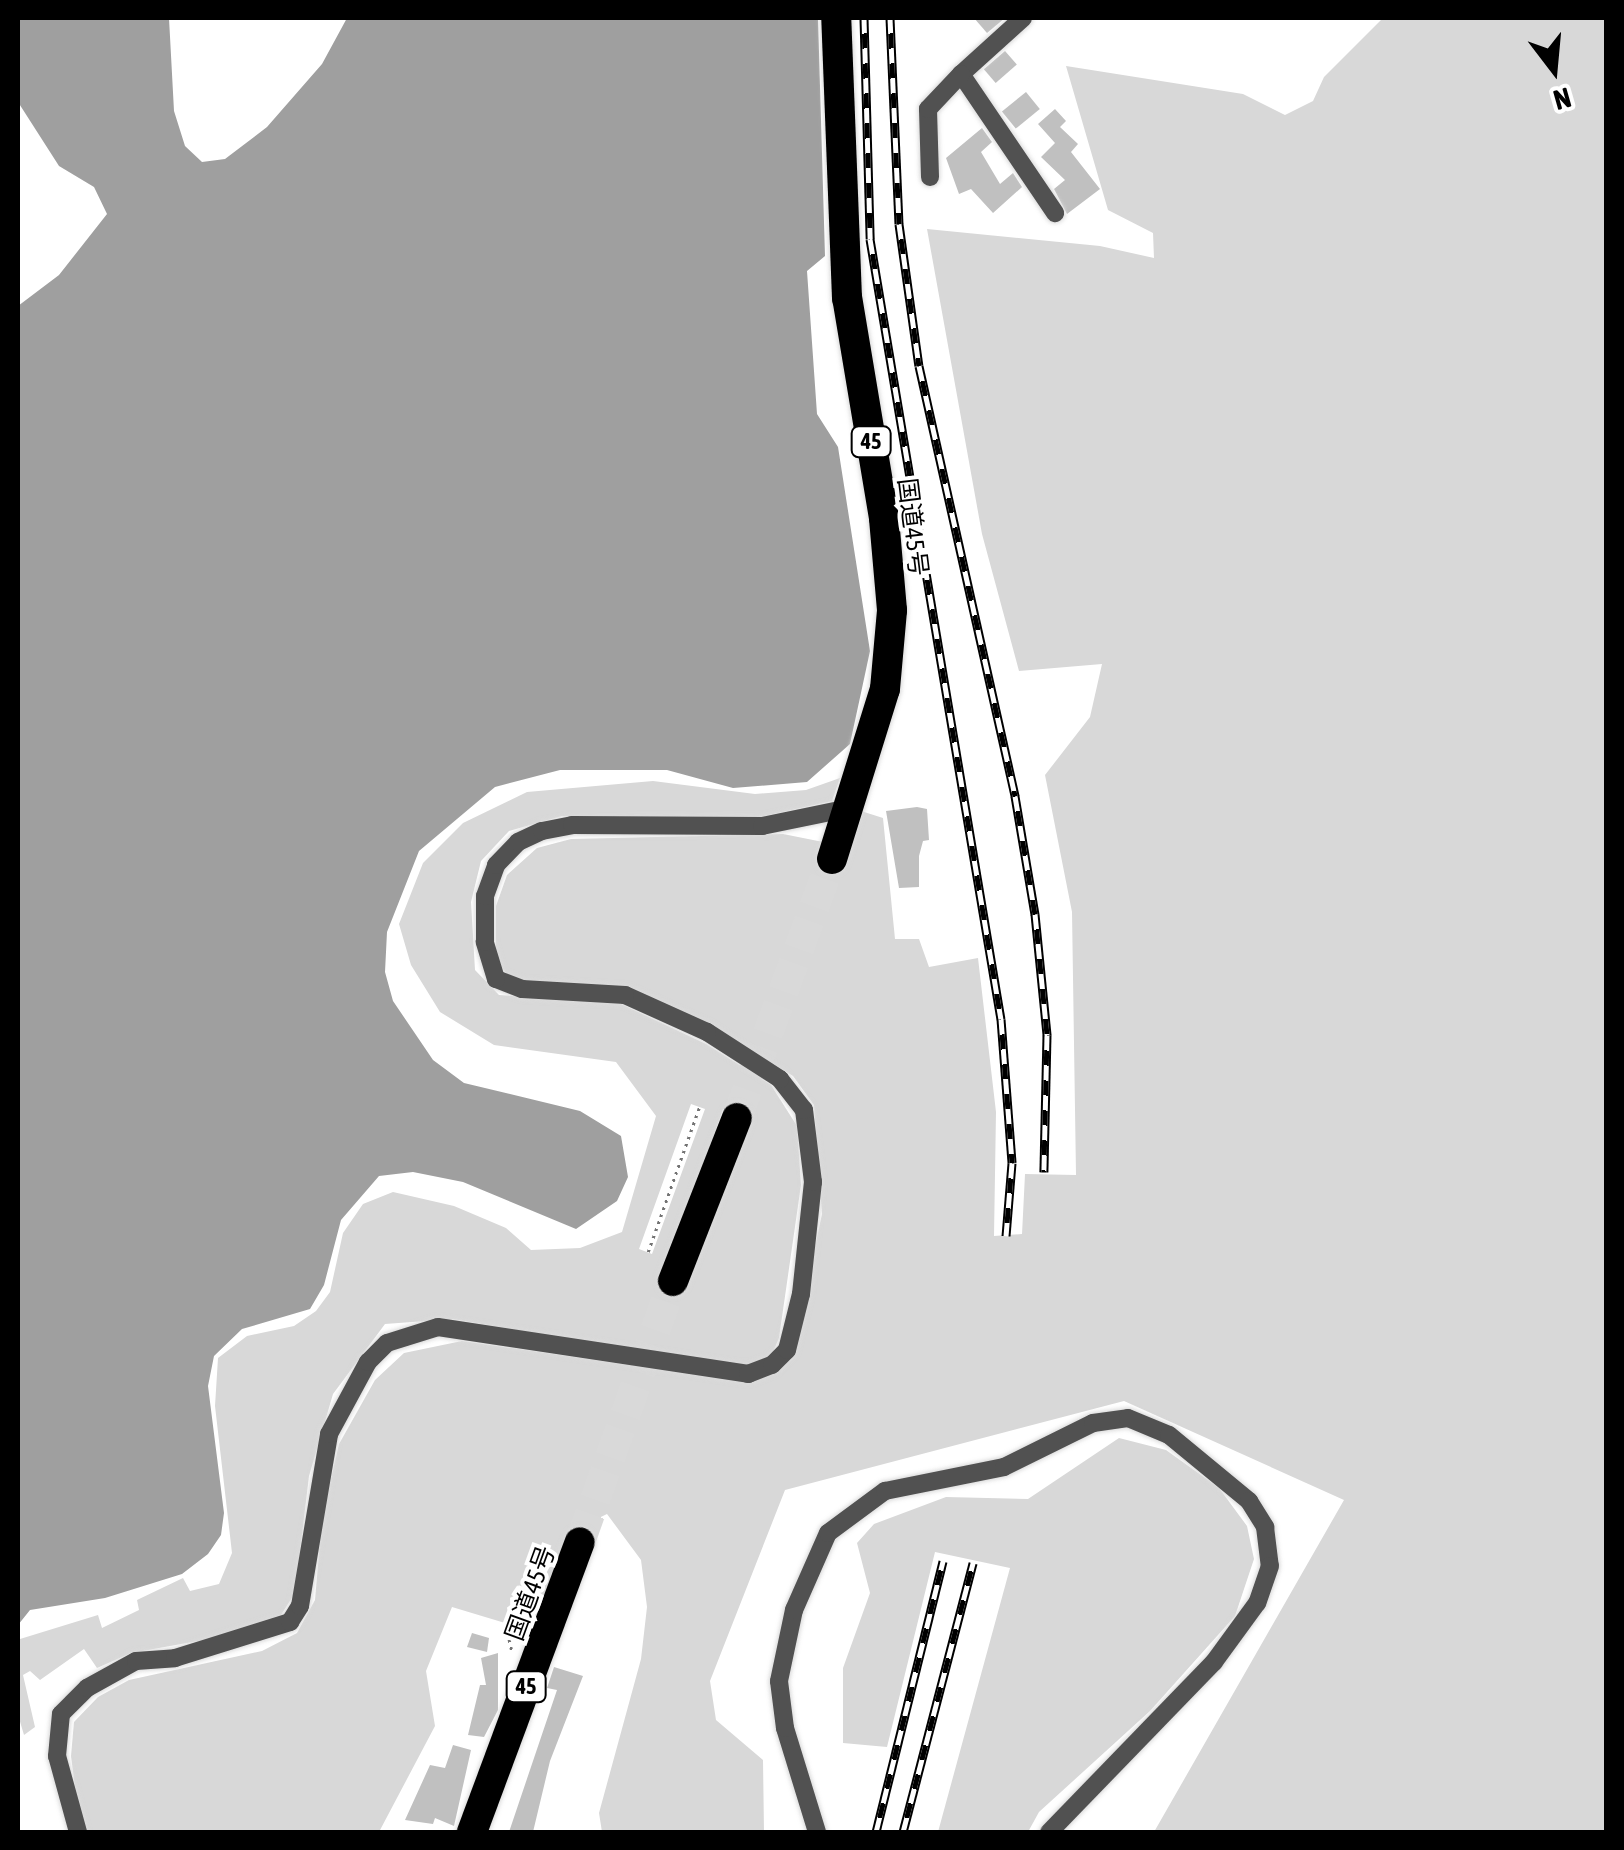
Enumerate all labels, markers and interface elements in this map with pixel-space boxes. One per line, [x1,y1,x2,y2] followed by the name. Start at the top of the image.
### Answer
[1504,20,1604,120] north arrow
[1550,81,1575,116] text: N
[848,425,894,459] road number: 45
[892,476,934,578] street label: 国道45号
[499,1542,561,1644] street label: 国道45号
[504,1670,548,1704] road number: 45

